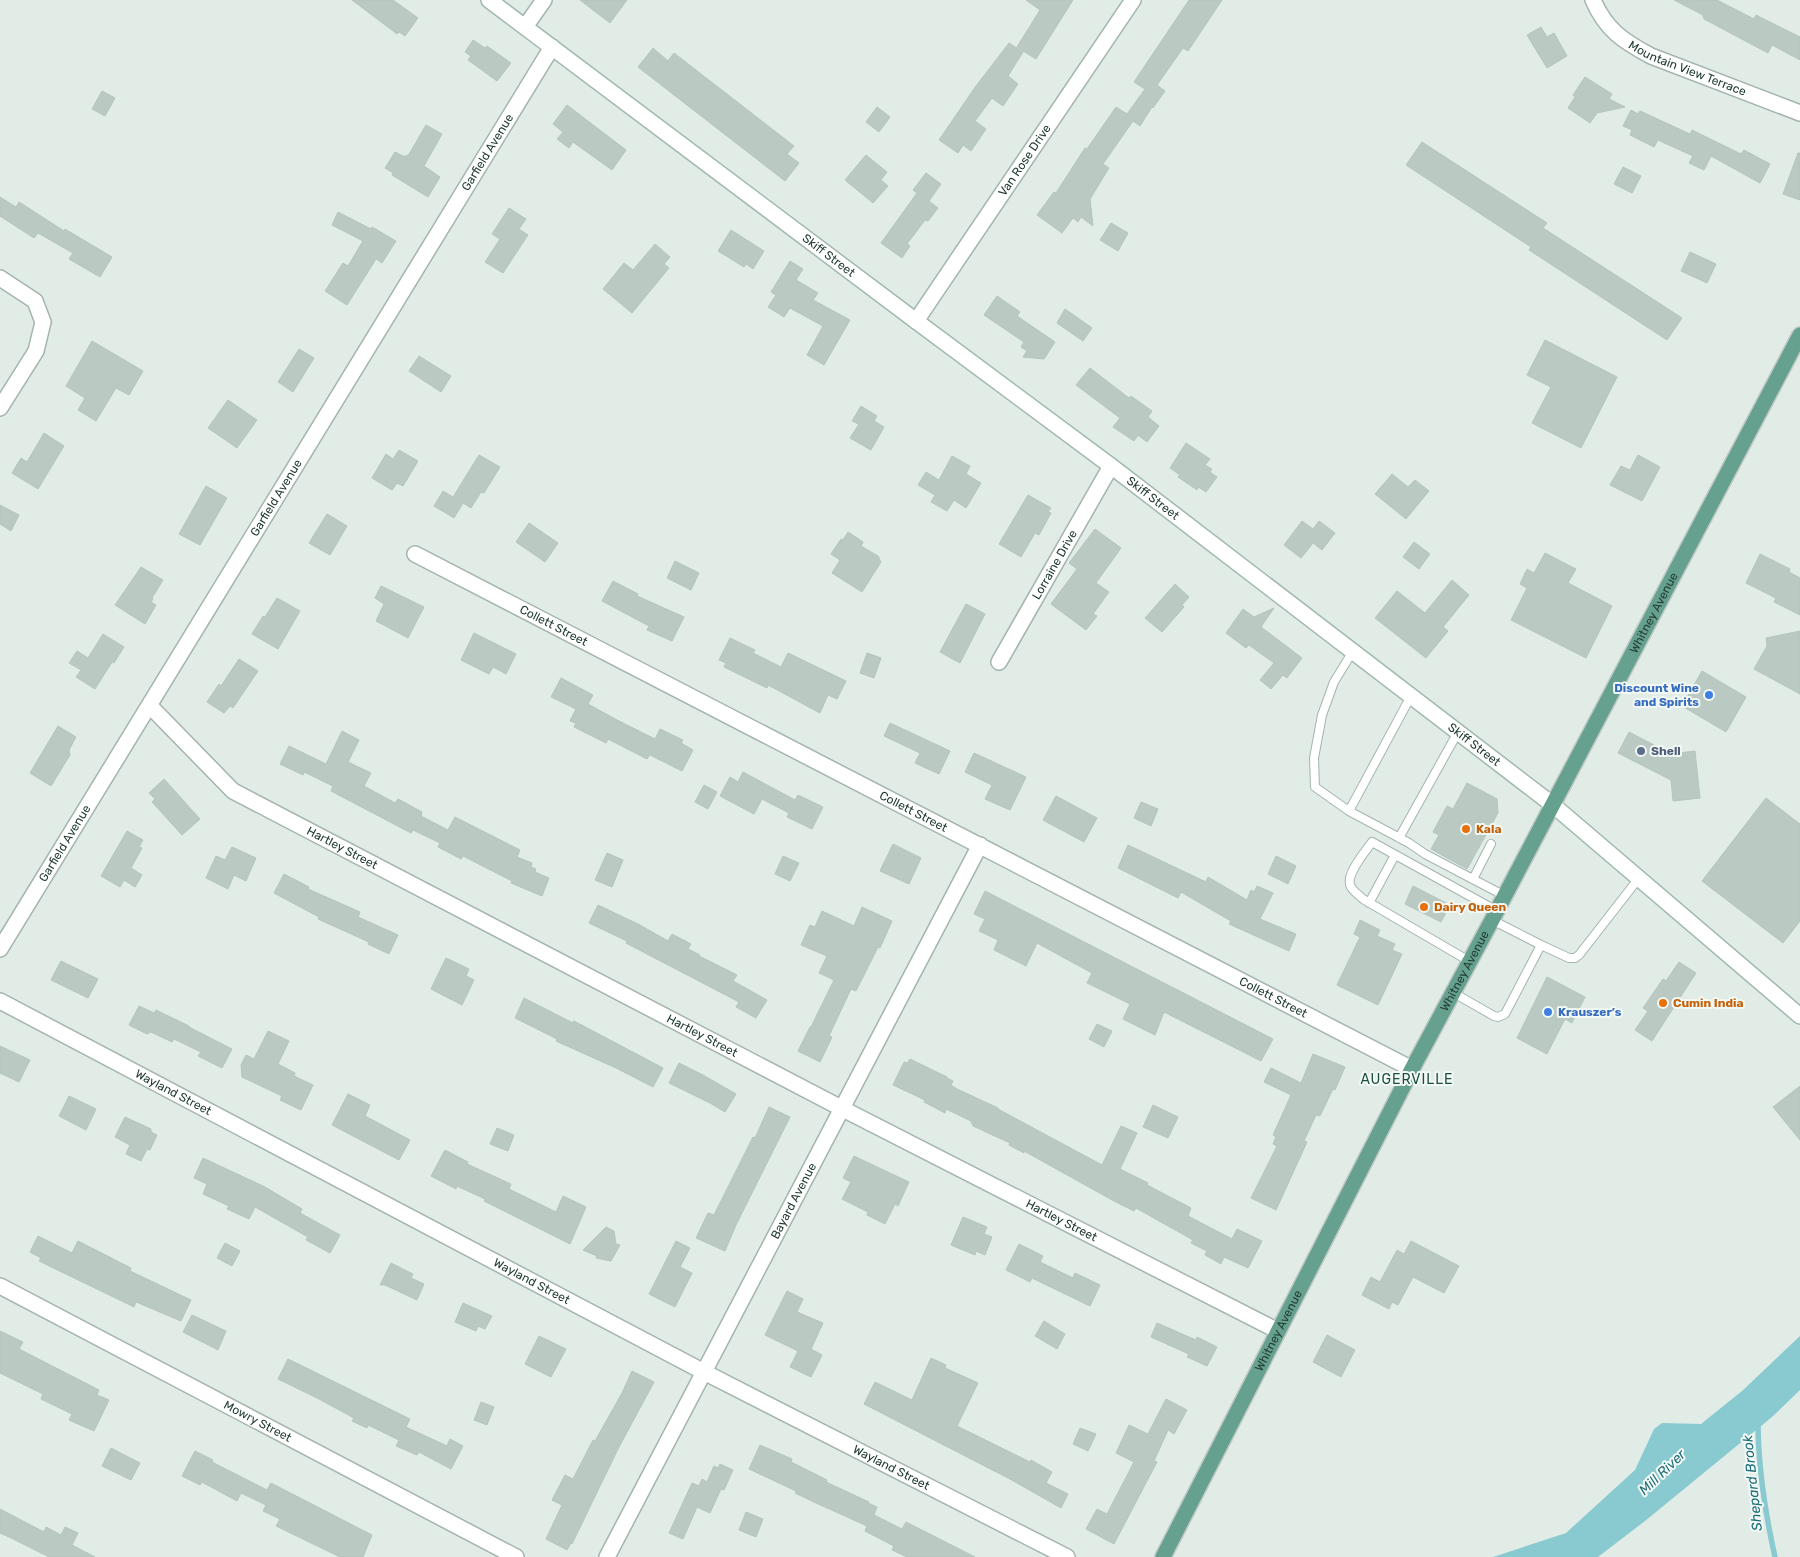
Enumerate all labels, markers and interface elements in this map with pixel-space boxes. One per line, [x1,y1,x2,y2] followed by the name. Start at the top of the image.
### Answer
[1626,38,1748,99] street label: Mountain View Terrace
[459,111,516,193] street label: Garfield Avenue
[995,122,1054,199] street label: Van Rose Drive
[800,231,858,280] street label: Skiff Street
[247,457,305,539] street label: Garfield Avenue
[1124,474,1182,523] street label: Skiff Street
[1029,527,1080,602] street label: Lorraine Drive
[1627,570,1681,656] street label: Whitney Avenue
[517,602,590,649] street label: Collett Street
[1614,681,1699,709] place label: Discount Wine and Spirits
[1703,689,1715,701] marker: Discount Wine and Spirits
[1445,720,1503,769] street label: Skiff Street
[1651,744,1681,758] place label: Shell
[1635,745,1647,757] marker: Shell
[877,788,950,835] street label: Collett Street
[36,802,94,884] street label: Garfield Avenue
[1476,822,1501,836] place label: Kala
[1460,823,1472,835] marker: Kala
[304,824,380,872] street label: Hartley Street
[1434,900,1506,914] place label: Dairy Queen
[1418,901,1430,913] marker: Dairy Queen
[1437,928,1492,1014] street label: Whitney Avenue
[1237,974,1310,1021] street label: Collett Street
[1673,996,1744,1010] place label: Cumin India
[1657,997,1669,1009] marker: Cumin India
[1558,1005,1622,1019] place label: Krauszer’s
[1542,1006,1554,1018] marker: Krauszer’s
[664,1011,740,1060] street label: Hartley Street
[133,1067,214,1118] street label: Wayland Street
[1360,1071,1454,1088] district label: AUGERVILLE
[768,1160,819,1241] street label: Bayard Avenue
[1024,1197,1100,1245] street label: Hartley Street
[491,1255,572,1307] street label: Wayland Street
[1252,1288,1305,1374] street label: Whitney Avenue
[221,1398,294,1445] street label: Mowry Street
[1739,1433,1766,1532] water label: Shepard Brook
[851,1442,932,1493] street label: Wayland Street
[1636,1446,1690,1499] water label: Mill River

